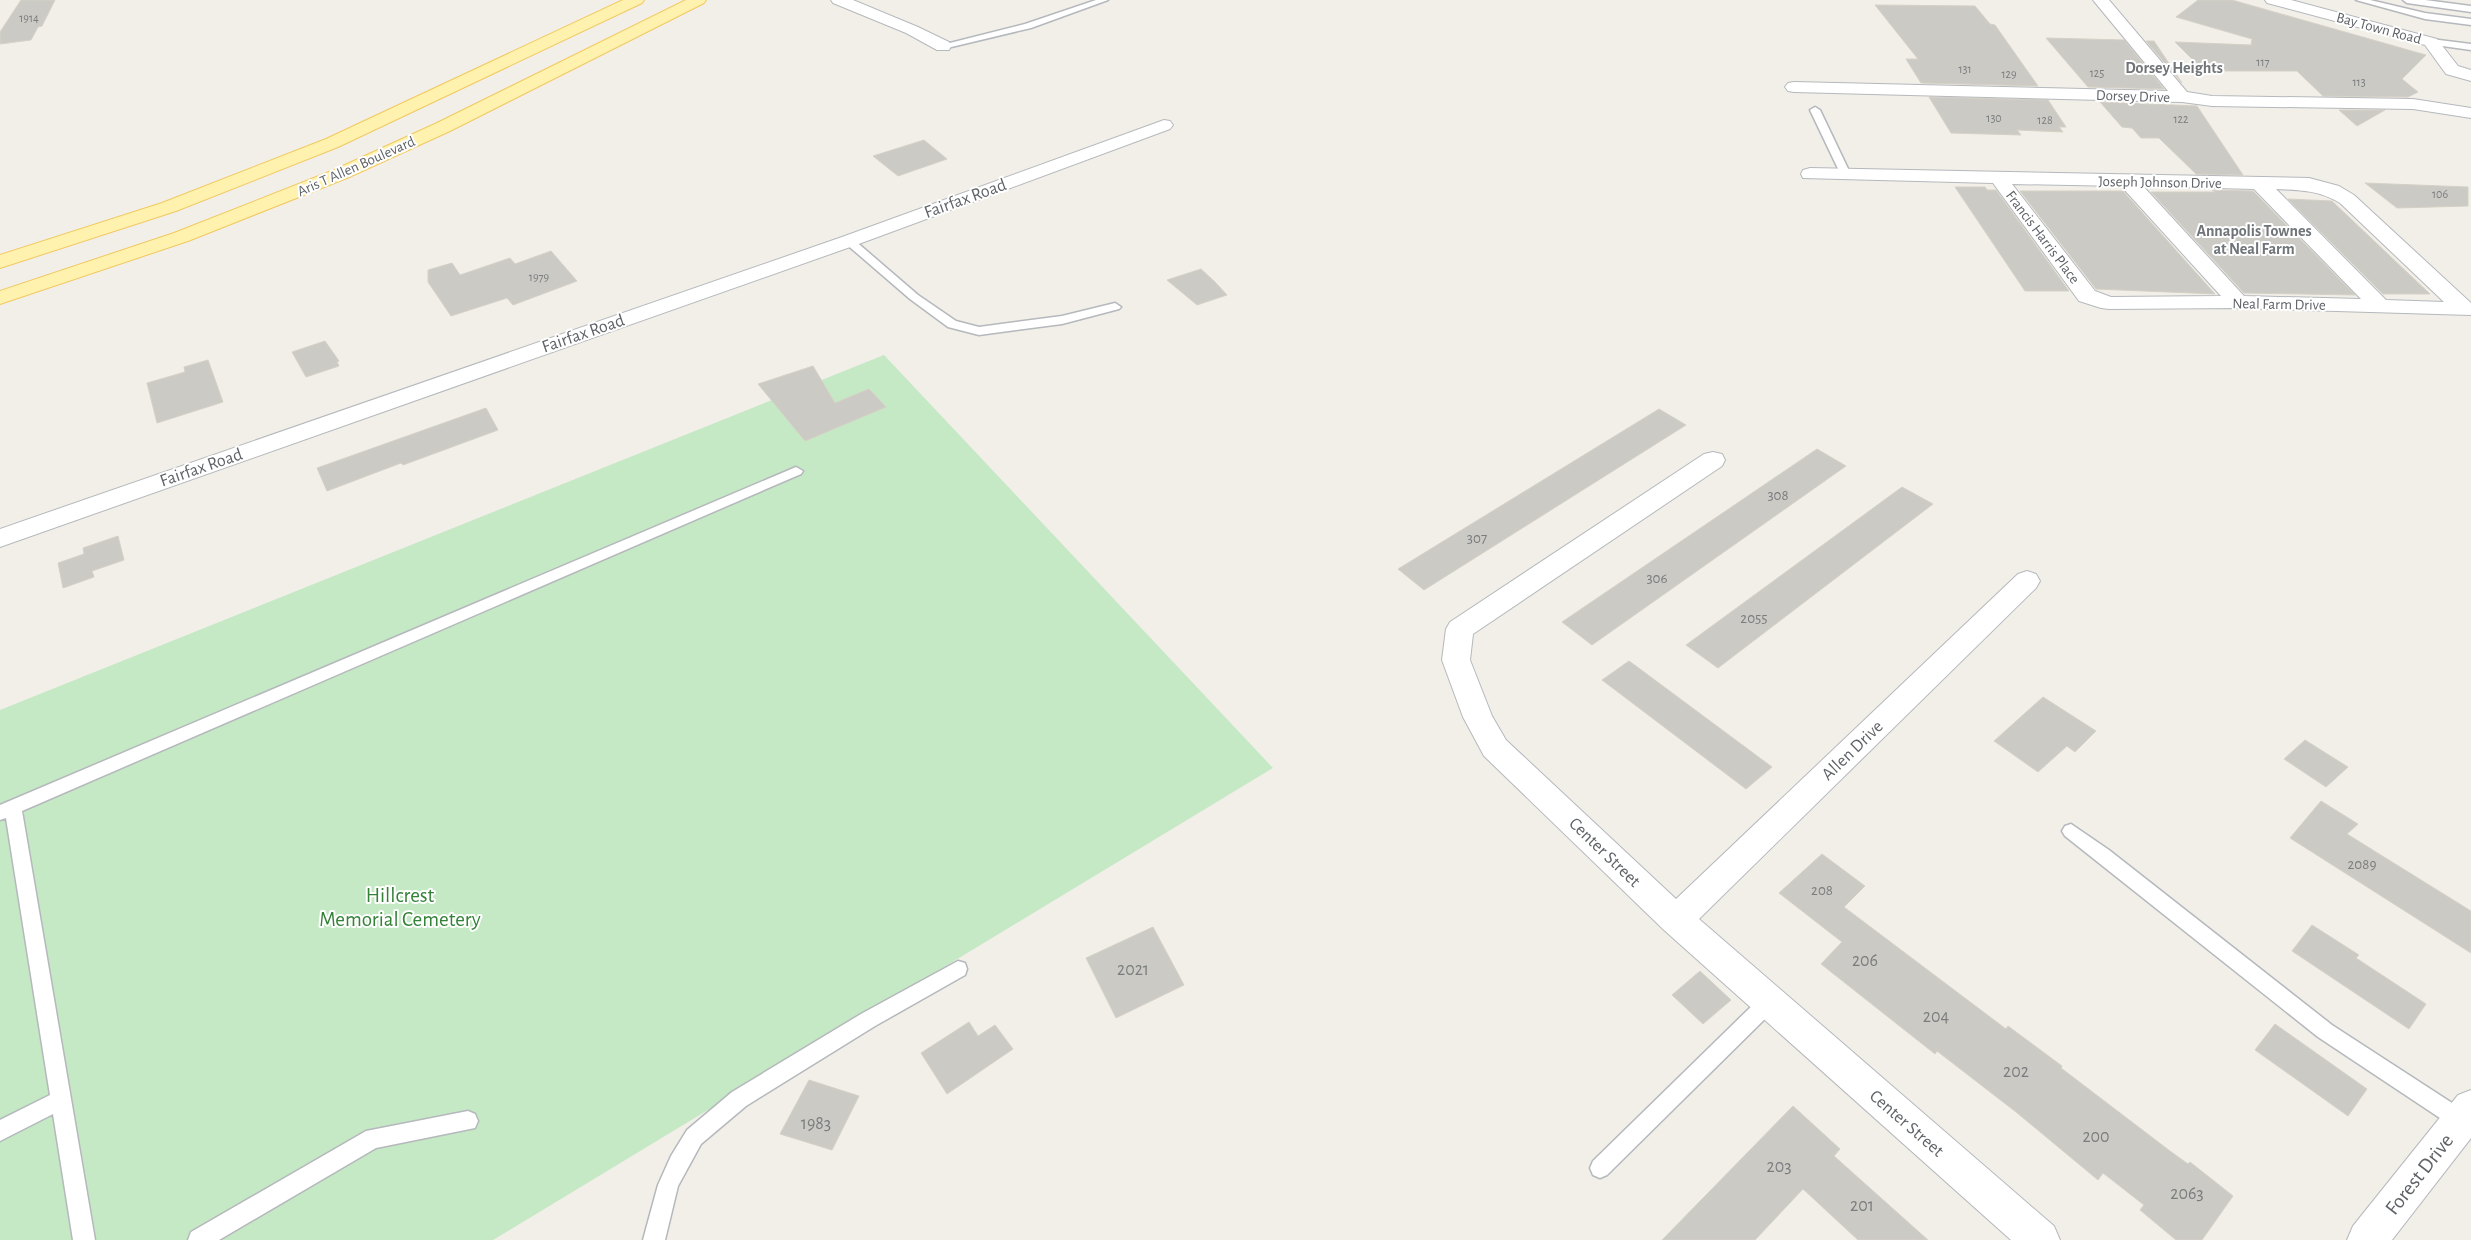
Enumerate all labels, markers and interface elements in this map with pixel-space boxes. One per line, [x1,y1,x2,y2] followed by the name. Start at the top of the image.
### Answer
[2335,10,2423,47] street label: Bay Town Road
[19,12,39,24] house number: 1914
[2256,56,2270,68] house number: 117
[2125,60,2223,77] district label: Dorsey Heights
[1958,63,1972,75] house number: 131
[2090,67,2104,79] house number: 125
[2001,68,2017,80] house number: 129
[2352,76,2366,88] house number: 113
[2096,88,2170,105] street label: Dorsey Drive
[1986,112,2002,124] house number: 130
[2173,113,2189,125] house number: 122
[2037,114,2053,126] house number: 128
[295,134,418,199] street label: Aris T Allen Boulevard
[2098,174,2222,191] street label: Joseph Johnson Drive
[922,176,1009,222] street label: Fairfax Road
[2003,188,2082,287] street label: Francis Harris Place
[2432,188,2448,200] house number: 106
[2196,223,2312,257] district label: Annapolis Townes at Neal Farm
[529,271,550,283] house number: 1979
[2232,296,2326,313] street label: Neal Farm Drive
[540,311,627,356] street label: Fairfax Road
[158,445,245,490] street label: Fairfax Road
[1767,488,1789,503] house number: 308
[1467,531,1487,546] house number: 307
[1646,571,1668,586] house number: 306
[1740,611,1768,626] house number: 2055
[1819,717,1887,784] street label: Allen Drive
[1565,814,1644,891] street label: Center Street
[2348,857,2376,872] house number: 2089
[1811,883,1833,898] house number: 208
[319,885,481,930] park label: Hillcrest Memorial Cemetery
[1852,952,1878,970] house number: 206
[1117,961,1149,979] house number: 2021
[1923,1008,1950,1026] house number: 204
[2003,1063,2029,1081] house number: 202
[1866,1087,1947,1161] street label: Center Street
[801,1115,831,1133] house number: 1983
[2082,1128,2110,1146] house number: 200
[2381,1130,2457,1219] street label: Forest Drive
[1766,1158,1792,1176] house number: 203
[2170,1185,2204,1203] house number: 2063
[1850,1197,1874,1215] house number: 201

